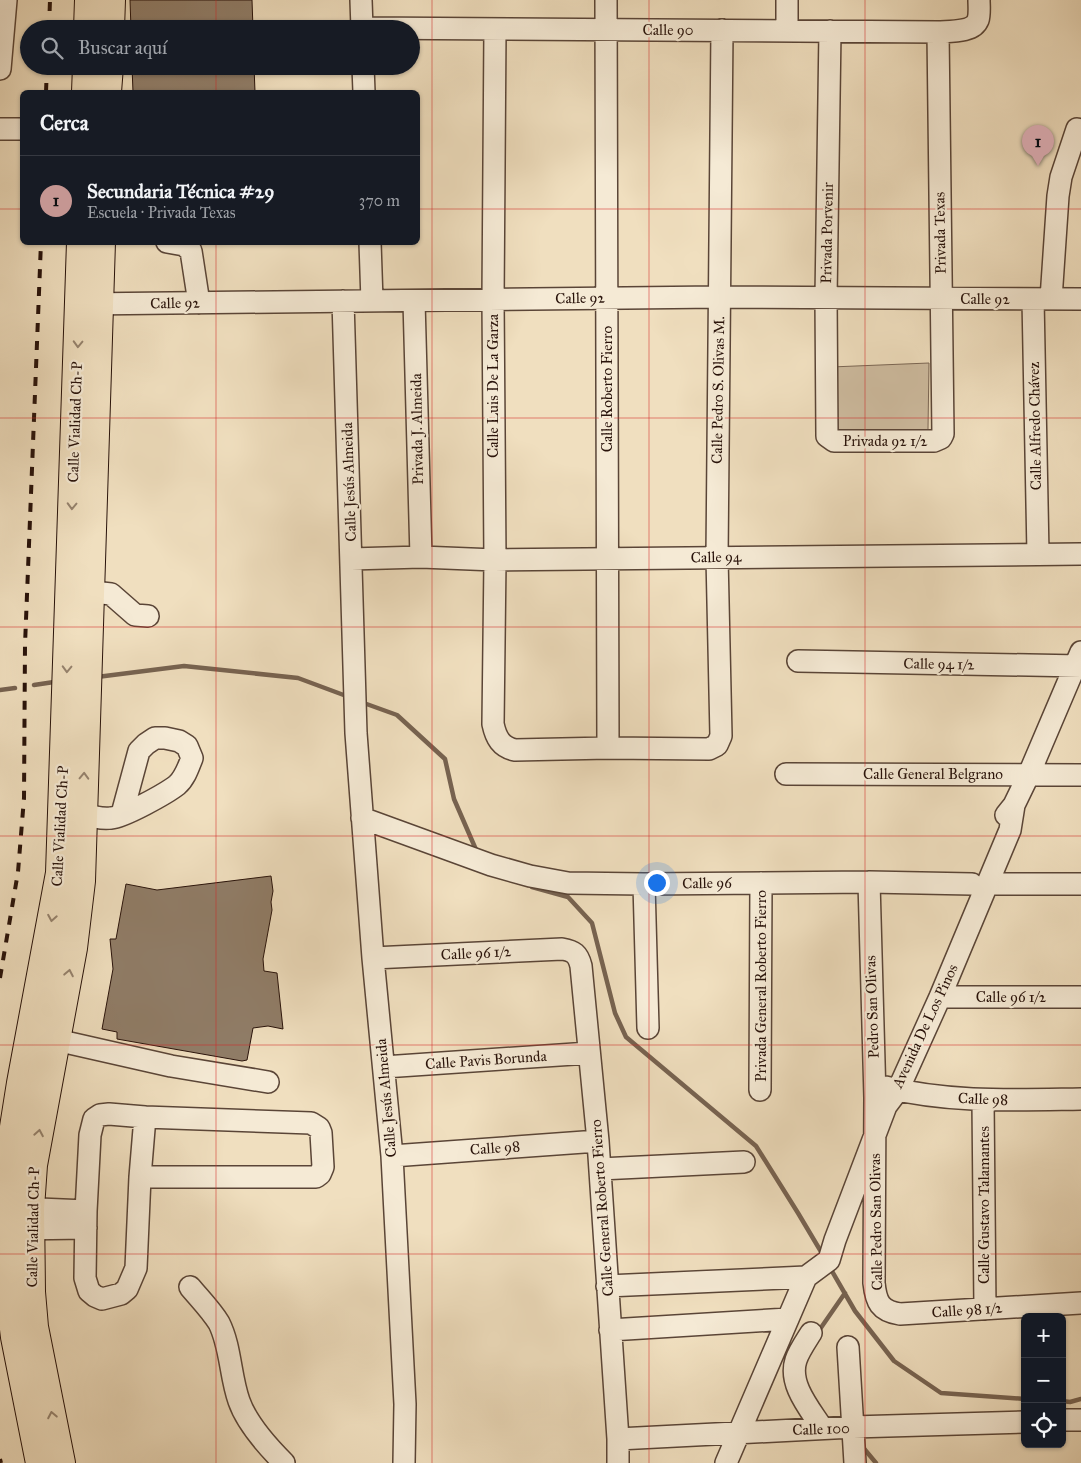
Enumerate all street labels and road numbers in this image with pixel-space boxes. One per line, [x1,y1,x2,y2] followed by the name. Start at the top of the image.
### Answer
[643,21,693,39] street label: Calle 90
[817,182,837,284] street label: Privada Porvenir
[930,192,950,274] street label: Privada Texas
[555,289,606,307] street label: Calle 92
[960,290,1010,308] street label: Calle 92
[150,294,201,312] street label: Calle 92
[484,313,502,458] street label: Calle Luis De La Garza
[708,316,728,464] street label: Calle Pedro S. Olivas M.
[598,325,616,452] street label: Calle Roberto Fierro
[64,361,86,483] street label: Calle Vialidad Ch-P
[1025,362,1045,490] street label: Calle Alfredo Chávez
[407,372,428,485] street label: Privada J. Almeida
[338,421,361,542] street label: Calle Jesús Almeida
[843,432,928,450] street label: Privada 92 1/2
[691,548,742,566] street label: Calle 94
[903,654,975,674] street label: Calle 94 1/2
[48,765,72,887] street label: Calle Vialidad Ch-P
[863,765,1003,783] street label: Calle General Belgrano
[682,874,733,892] street label: Calle 96
[752,890,770,1082] street label: Privada General Roberto Fierro
[440,942,512,964] street label: Calle 96 1/2
[861,955,883,1059] street label: Pedro San Olivas
[888,961,962,1092] street label: Avenida De Los Pinos
[976,988,1047,1006] street label: Calle 96 1/2
[372,1037,401,1158] street label: Calle Jesús Almeida
[425,1047,548,1073] street label: Calle Pavis Borunda
[958,1089,1008,1109] street label: Calle 98
[587,1119,617,1297] street label: Calle General Roberto Fierro
[975,1126,993,1284] street label: Calle Gustavo Talamantes
[469,1137,521,1159] street label: Calle 98
[866,1153,886,1291] street label: Calle Pedro San Olivas
[23,1166,43,1288] street label: Calle Vialidad Ch-P
[931,1299,1003,1321] street label: Calle 98 1/2
[792,1419,850,1439] street label: Calle 100

